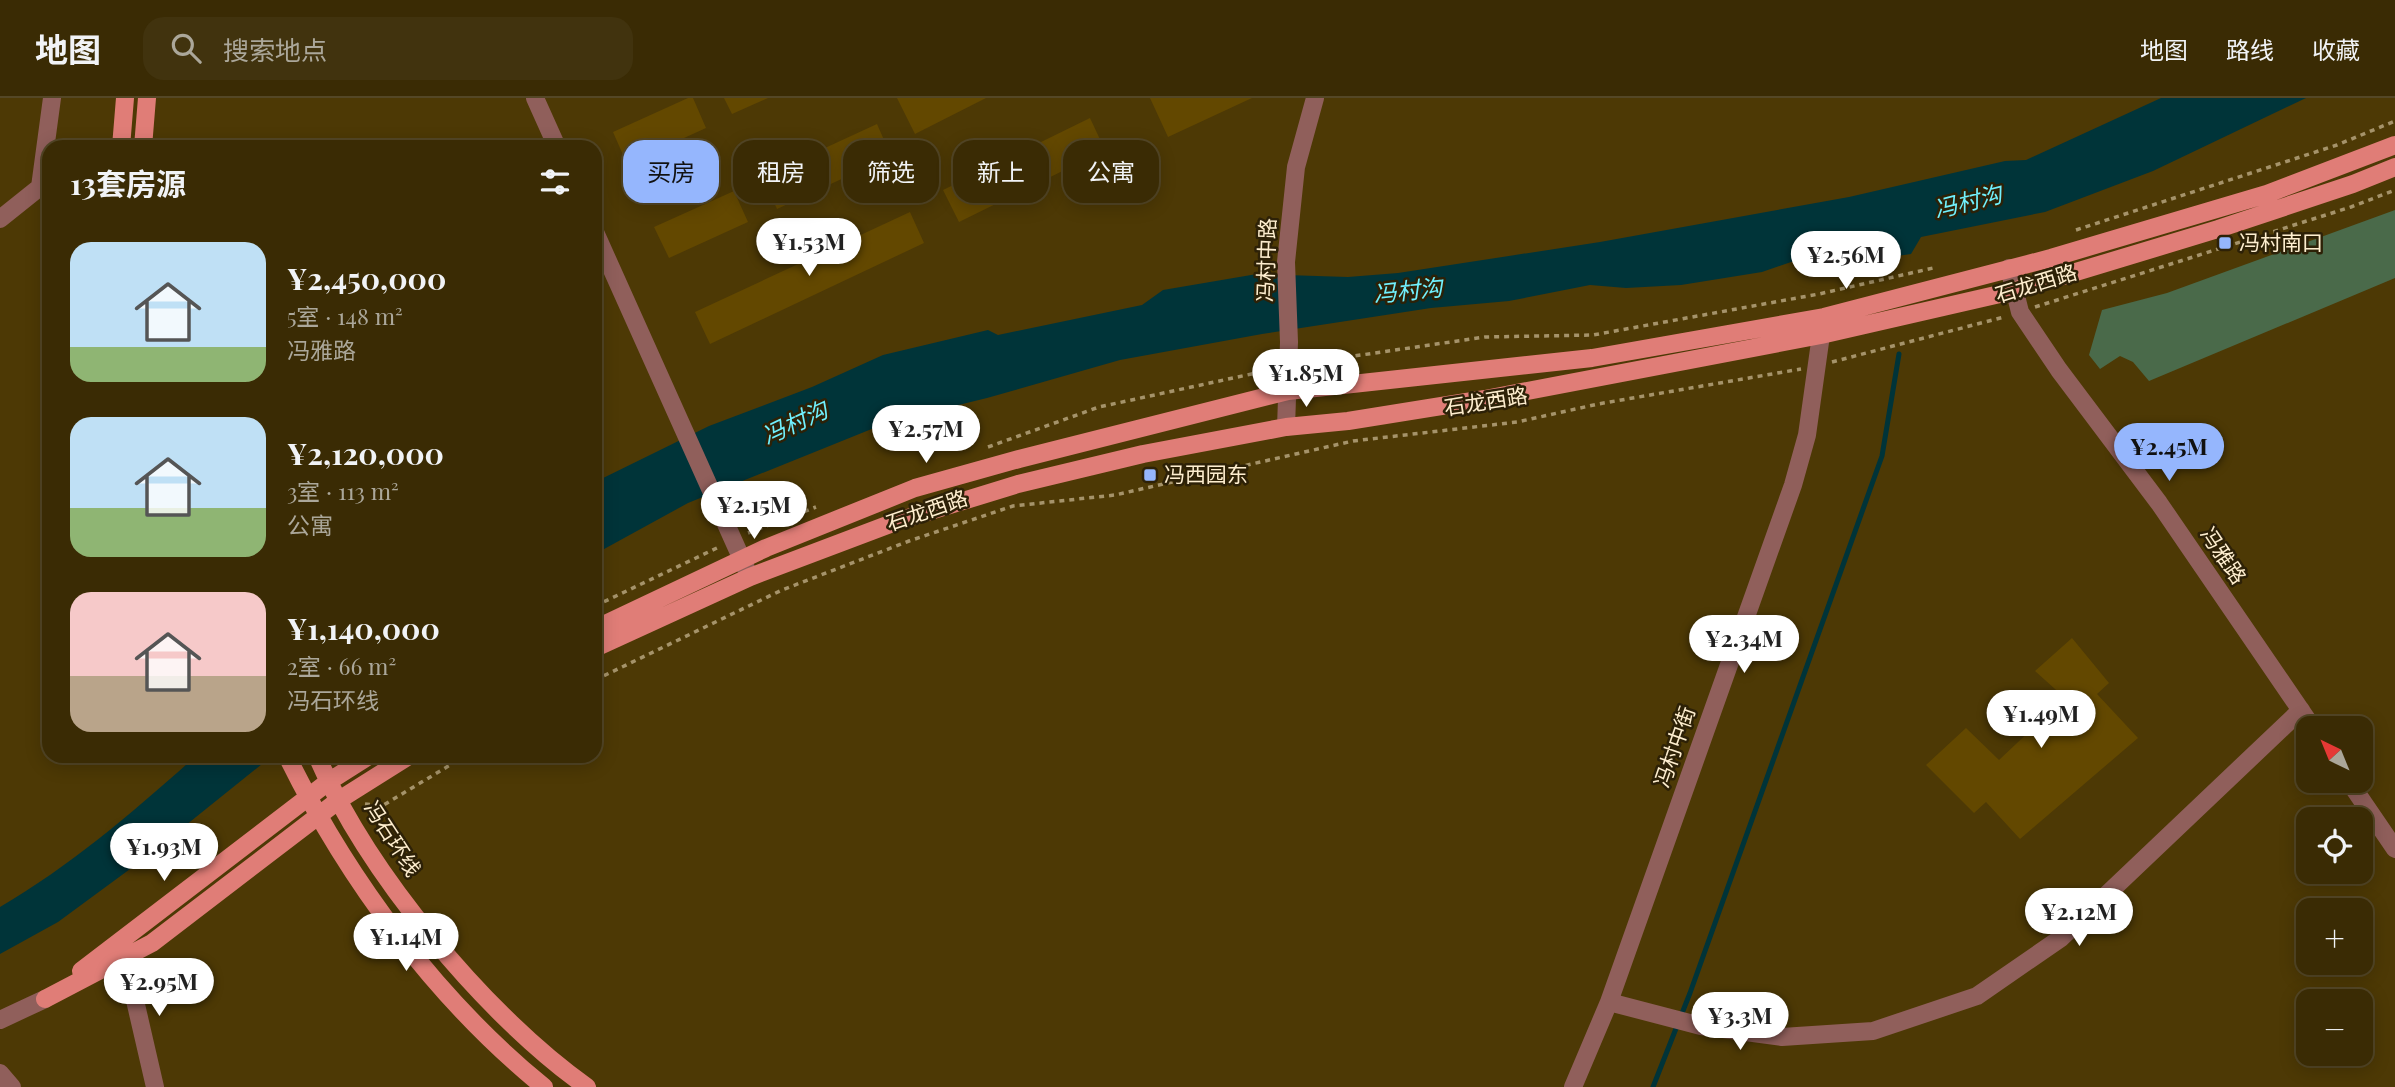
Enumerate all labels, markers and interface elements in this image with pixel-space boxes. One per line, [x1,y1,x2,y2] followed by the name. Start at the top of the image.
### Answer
[143,17,633,80] search box
[35,26,101,70] text: 地图
[167,29,205,67] icon: search
[223,32,327,67] text: 搜索地点
[2140,33,2188,65] text: 地图
[2226,33,2274,65] text: 路线
[2312,33,2360,65] text: 收藏
[623,140,719,203] chip: 买房
[733,140,829,203] chip: 租房
[843,140,939,203] chip: 筛选
[953,140,1049,203] chip: 新上
[1063,140,1159,203] chip: 公寓
[70,163,186,203] text: 13套房源
[536,163,574,201] icon: filters
[1930,176,2008,224] water label: 冯村沟
[1250,217,1280,302] street label: 冯村中路
[752,218,866,278] pin: ¥1.53M
[772,225,846,256] text: ¥1.53M
[2239,227,2323,255] place label: 冯村南口
[1789,232,1903,291] pin: ¥2.56M
[2217,235,2233,251] marker: 冯村南口
[1807,238,1885,269] text: ¥2.56M
[1991,256,2080,308] street label: 石龙西路
[287,258,446,298] text: ¥2,450,000
[126,270,210,354] icon: home
[1372,270,1447,309] water label: 冯村沟
[287,300,403,331] text: 5室 · 148 m²
[287,334,356,365] text: 冯雅路
[1249,350,1363,409] pin: ¥1.85M
[1268,356,1344,387] text: ¥1.85M
[1442,380,1529,420] street label: 石龙西路
[757,392,835,450] water label: 冯村沟
[869,406,983,465] pin: ¥2.57M
[888,412,964,443] text: ¥2.57M
[2112,424,2226,483] pin: ¥2.45M
[2130,430,2208,461] text: ¥2.45M
[287,433,444,473] text: ¥2,120,000
[126,445,210,529] icon: home
[1164,459,1248,487] place label: 冯西园东
[1142,467,1158,483] marker: 冯西园东
[287,475,399,506] text: 3室 · 113 m²
[697,482,811,541] pin: ¥2.15M
[882,482,971,536] street label: 石龙西路
[717,488,791,519] text: ¥2.15M
[287,509,333,540] text: 公寓
[2195,521,2254,589] street label: 冯雅路
[287,608,440,648] text: ¥1,140,000
[1687,616,1801,675] pin: ¥2.34M
[126,620,210,704] icon: home
[1705,622,1783,653] text: ¥2.34M
[287,650,396,681] text: 2室 · 66 m²
[287,684,379,715] text: 冯石环线
[1984,690,2098,750] pin: ¥1.49M
[2003,697,2079,728] text: ¥1.49M
[1646,702,1700,791] street label: 冯村中街
[2296,716,2373,793] north arrow
[2296,716,2373,1066] map controls
[359,795,428,881] street label: 冯石环线
[2296,807,2373,884] button: locate
[107,824,221,883] pin: ¥1.93M
[126,830,202,861] text: ¥1.93M
[2022,888,2136,948] pin: ¥2.12M
[2041,895,2117,926] text: ¥2.12M
[2296,898,2373,975] button: +
[349,914,463,973] pin: ¥1.14M
[370,920,442,951] text: ¥1.14M
[102,958,216,1018] pin: ¥2.95M
[120,965,198,996] text: ¥2.95M
[2296,989,2373,1066] button: −
[1691,992,1789,1052] pin: ¥3.3M
[1708,999,1772,1030] text: ¥3.3M

